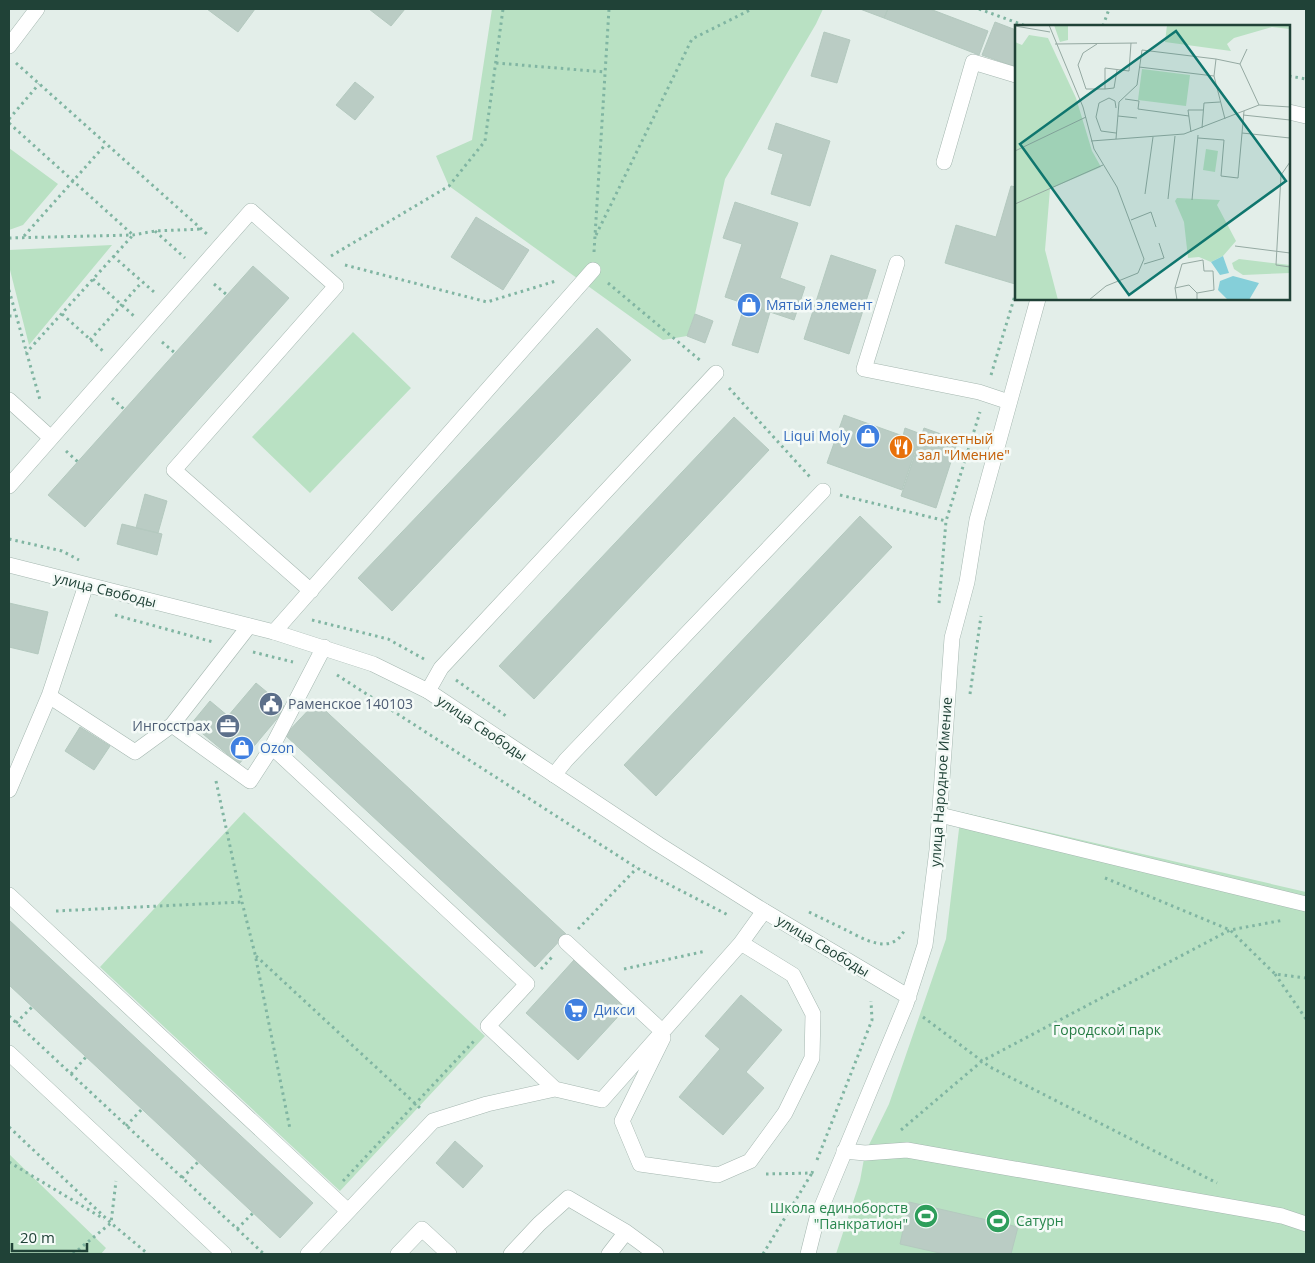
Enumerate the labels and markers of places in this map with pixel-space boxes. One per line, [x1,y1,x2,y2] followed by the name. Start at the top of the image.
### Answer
[736,292,762,318] shop icon: Мятый элемент
[766,295,873,314] place label: Мятый элемент
[855,423,881,449] shop icon: Liqui Moly
[783,426,851,445] place label: Liqui Moly
[918,429,1010,464] place label: Банкетный зал "Имение"
[888,434,914,460] restaurant icon: Банкетный зал "Имение"
[258,691,284,717] public building icon: Раменское 140103
[288,694,413,713] place label: Раменское 140103
[215,713,241,739] office icon: Ингосстрах
[132,716,211,735] place label: Ингосстрах
[229,735,255,761] shop icon: Ozon
[260,738,294,757] place label: Ozon
[563,997,589,1023] supermarket icon: Дикси
[594,1000,635,1019] place label: Дикси
[770,1198,908,1233] place label: Школа единоборств "Панкратион"
[913,1203,939,1229] sports icon: Школа единоборств "Панкратион"
[985,1208,1011,1234] sports icon: Сатурн
[1016,1211,1064,1230] place label: Сатурн

